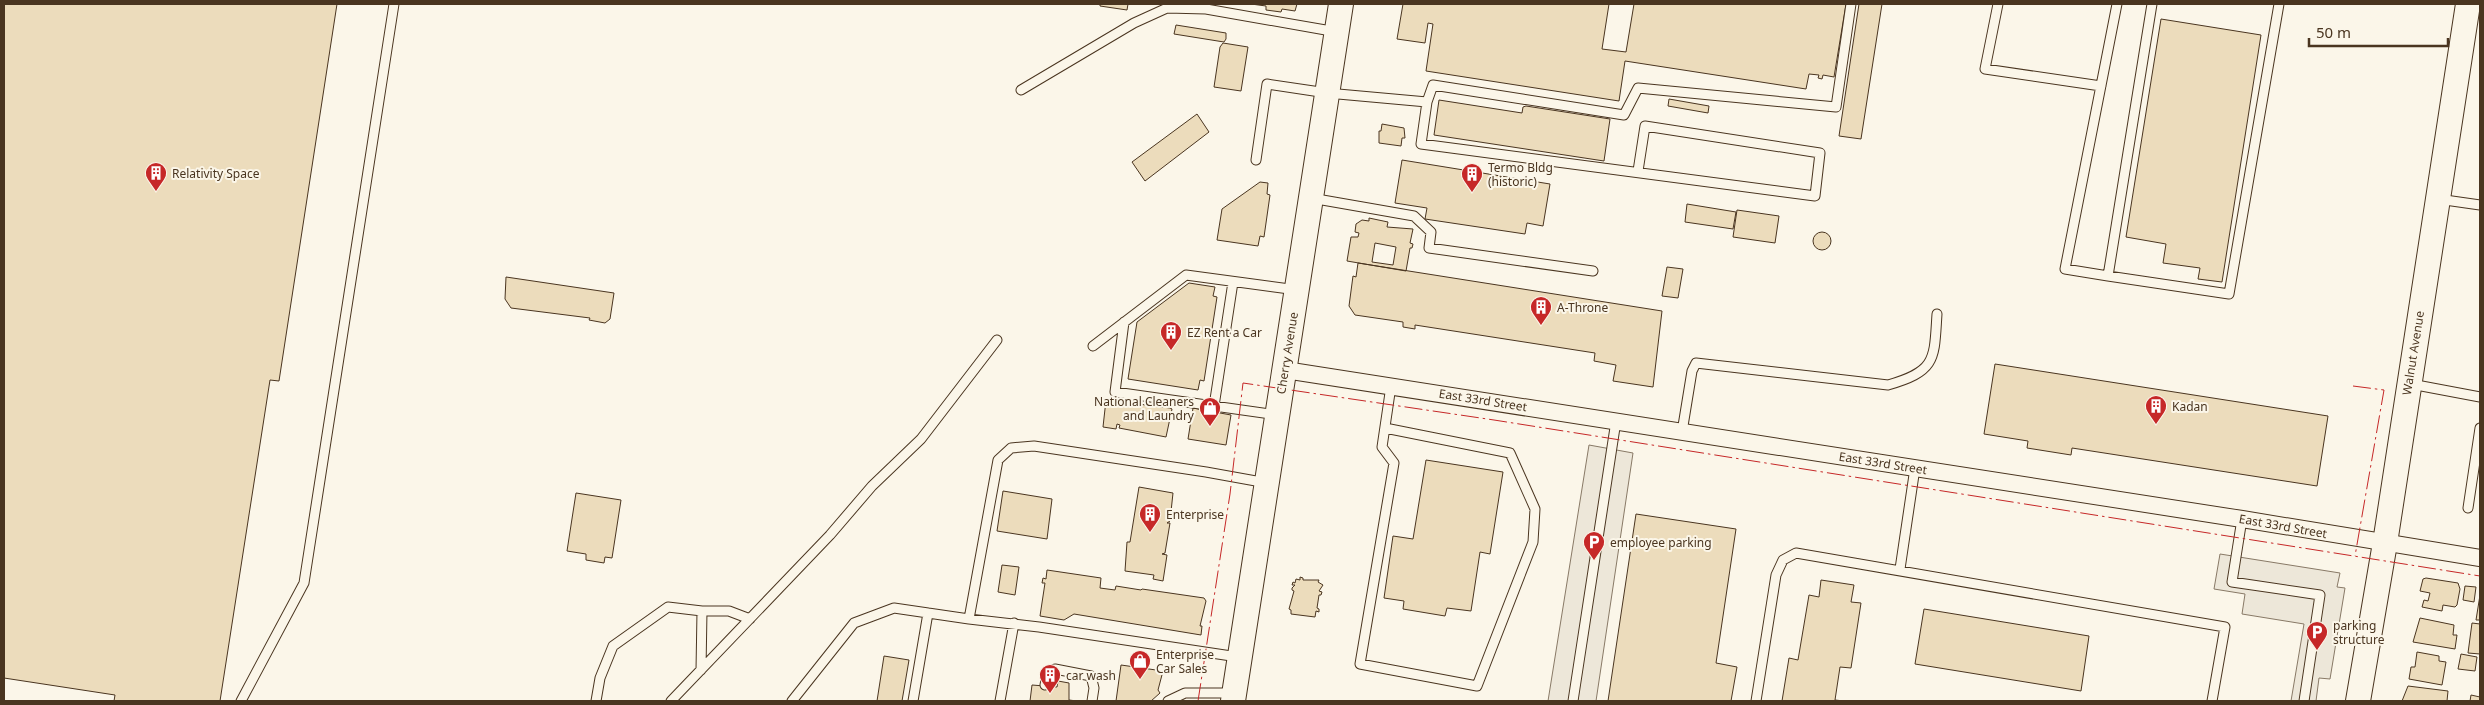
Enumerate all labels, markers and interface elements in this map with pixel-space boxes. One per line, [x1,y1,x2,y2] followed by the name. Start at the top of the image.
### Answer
[2309,15,2448,47] scale bar
[2316,22,2351,42] text: 50 m
[1488,159,1553,190] place label: Termo Bldg (historic)
[144,161,168,192] building icon: Relativity Space
[1460,162,1484,193] building icon: Termo Bldg (historic)
[172,165,260,182] place label: Relativity Space
[1529,295,1553,326] building icon: A-Throne
[1557,299,1609,316] place label: A-Throne
[2398,309,2428,396] street label: Walnut Avenue
[1272,310,1302,395] street label: Cherry Avenue
[1159,320,1183,351] building icon: EZ Rent a Car
[1187,324,1262,341] place label: EZ Rent a Car
[1438,385,1529,415] street label: East 33rd Street
[1094,393,1195,424] place label: National Cleaners and Laundry
[2144,394,2168,425] building icon: Kadan
[1198,396,1222,427] shop icon: National Cleaners and Laundry
[2172,398,2208,415] place label: Kadan
[1838,448,1929,478] street label: East 33rd Street
[1138,502,1162,533] building icon: Enterprise
[1166,506,1224,523] place label: Enterprise
[2238,510,2329,542] street label: East 33rd Street
[1582,530,1606,561] parking icon: employee parking
[1610,534,1712,551] place label: employee parking
[2333,617,2385,648] place label: parking structure
[2305,620,2329,651] parking icon: parking structure
[1156,646,1214,677] place label: Enterprise Car Sales
[1128,649,1152,680] shop icon: Enterprise Car Sales
[1038,663,1062,694] building icon: car wash
[1066,667,1116,684] place label: car wash

